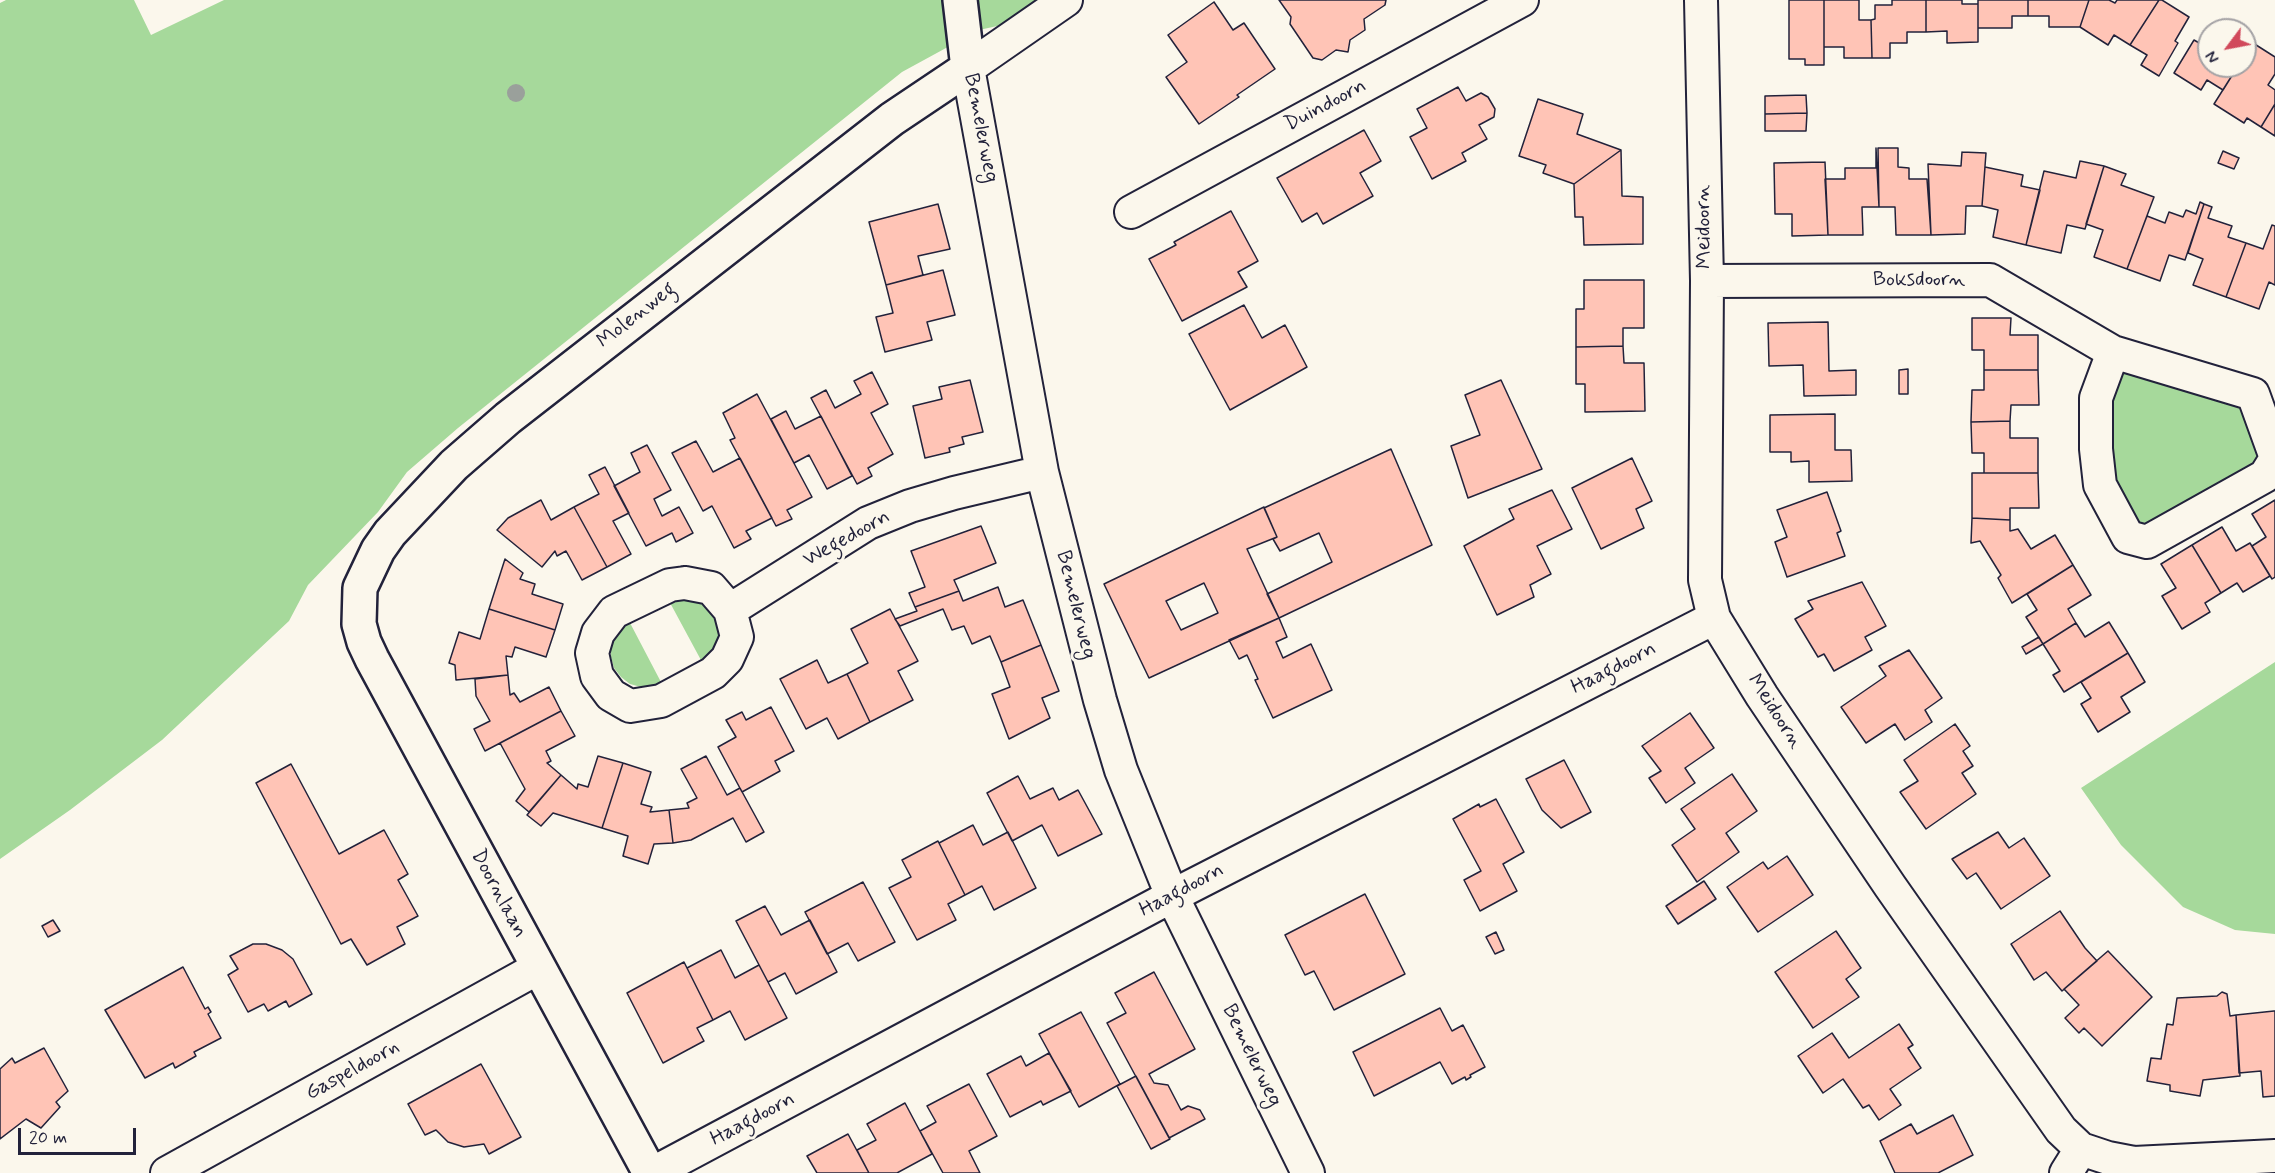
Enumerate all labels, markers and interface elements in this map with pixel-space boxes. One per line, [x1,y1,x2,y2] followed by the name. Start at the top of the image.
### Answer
[2197,18,2257,78] north arrow
[2201,47,2225,67] text: N
[957,71,1003,185] street label: Bemelerweg
[1281,74,1371,138] street label: Duindoorn
[1692,185,1718,269] street label: Meidoorn
[1873,268,1965,294] street label: Boksdoorn
[592,277,682,355] street label: Molenweg
[799,505,895,573] street label: Wegedoorn
[1049,548,1101,662] street label: Bemelerweg
[1567,637,1661,701] street label: Haagdoorn
[1741,670,1807,754] street label: Meidoorn
[464,846,532,942] street label: Doornlaan
[1135,858,1229,924] street label: Haagdoorn
[1215,1001,1287,1111] street label: Bemelerweg
[302,1035,404,1107] street label: Gaspeldoorn
[706,1087,800,1153] street label: Haagdoorn
[21,1116,140,1154] scale bar
[29,1126,67,1150] text: 20 m

